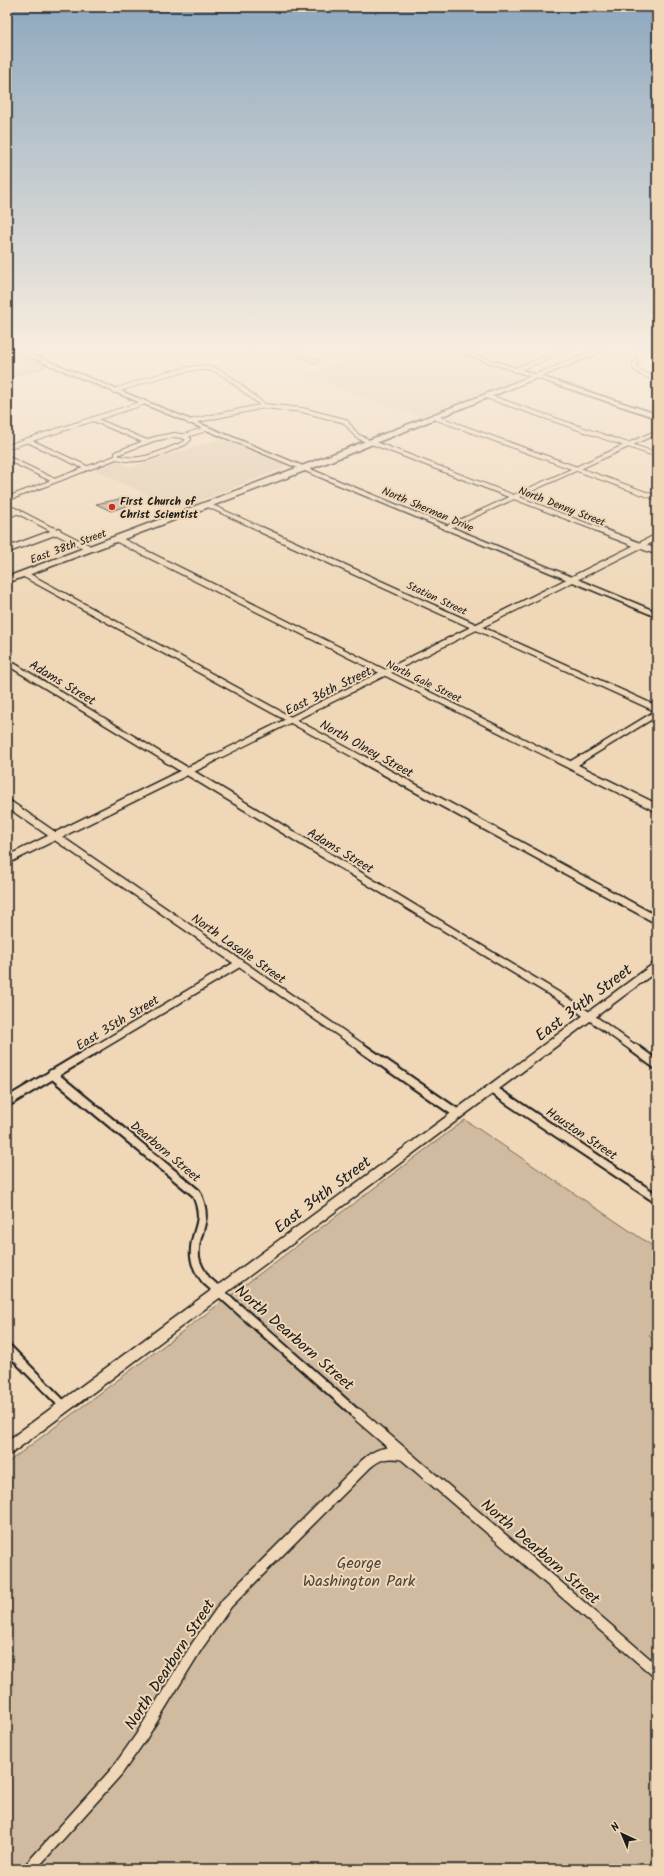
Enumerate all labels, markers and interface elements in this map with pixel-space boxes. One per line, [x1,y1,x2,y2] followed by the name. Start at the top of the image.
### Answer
[379,482,476,537] street label: North Sherman Drive
[516,482,608,532] street label: North Denny Street
[120,493,199,524] place label: First Church of Christ Scientist
[107,502,117,512] marker: First Church of Christ Scientist
[28,524,110,569] street label: East 38th Street
[403,577,471,621] street label: Station Street
[25,655,100,712] street label: Adams Street
[383,656,465,708] street label: North Gale Street
[282,661,377,721] street label: East 36th Street
[316,715,418,784] street label: North Olney Street
[303,823,378,880] street label: Adams Street
[186,909,291,990] street label: North Lasalle Street
[530,958,638,1048] street label: East 34th Street
[72,990,164,1057] street label: East 35th Street
[541,1102,622,1167] street label: Houston Street
[125,1116,206,1189] street label: Dearborn Street
[269,1150,377,1240] street label: East 34th Street
[229,1279,360,1398] street label: North Dearborn Street
[475,1493,606,1612] street label: North Dearborn Street
[303,1551,416,1594] park label: George Washington Park
[119,1594,222,1735] street label: North Dearborn Street
[602,1814,642,1854] north arrow
[607,1819,625,1836] text: N

